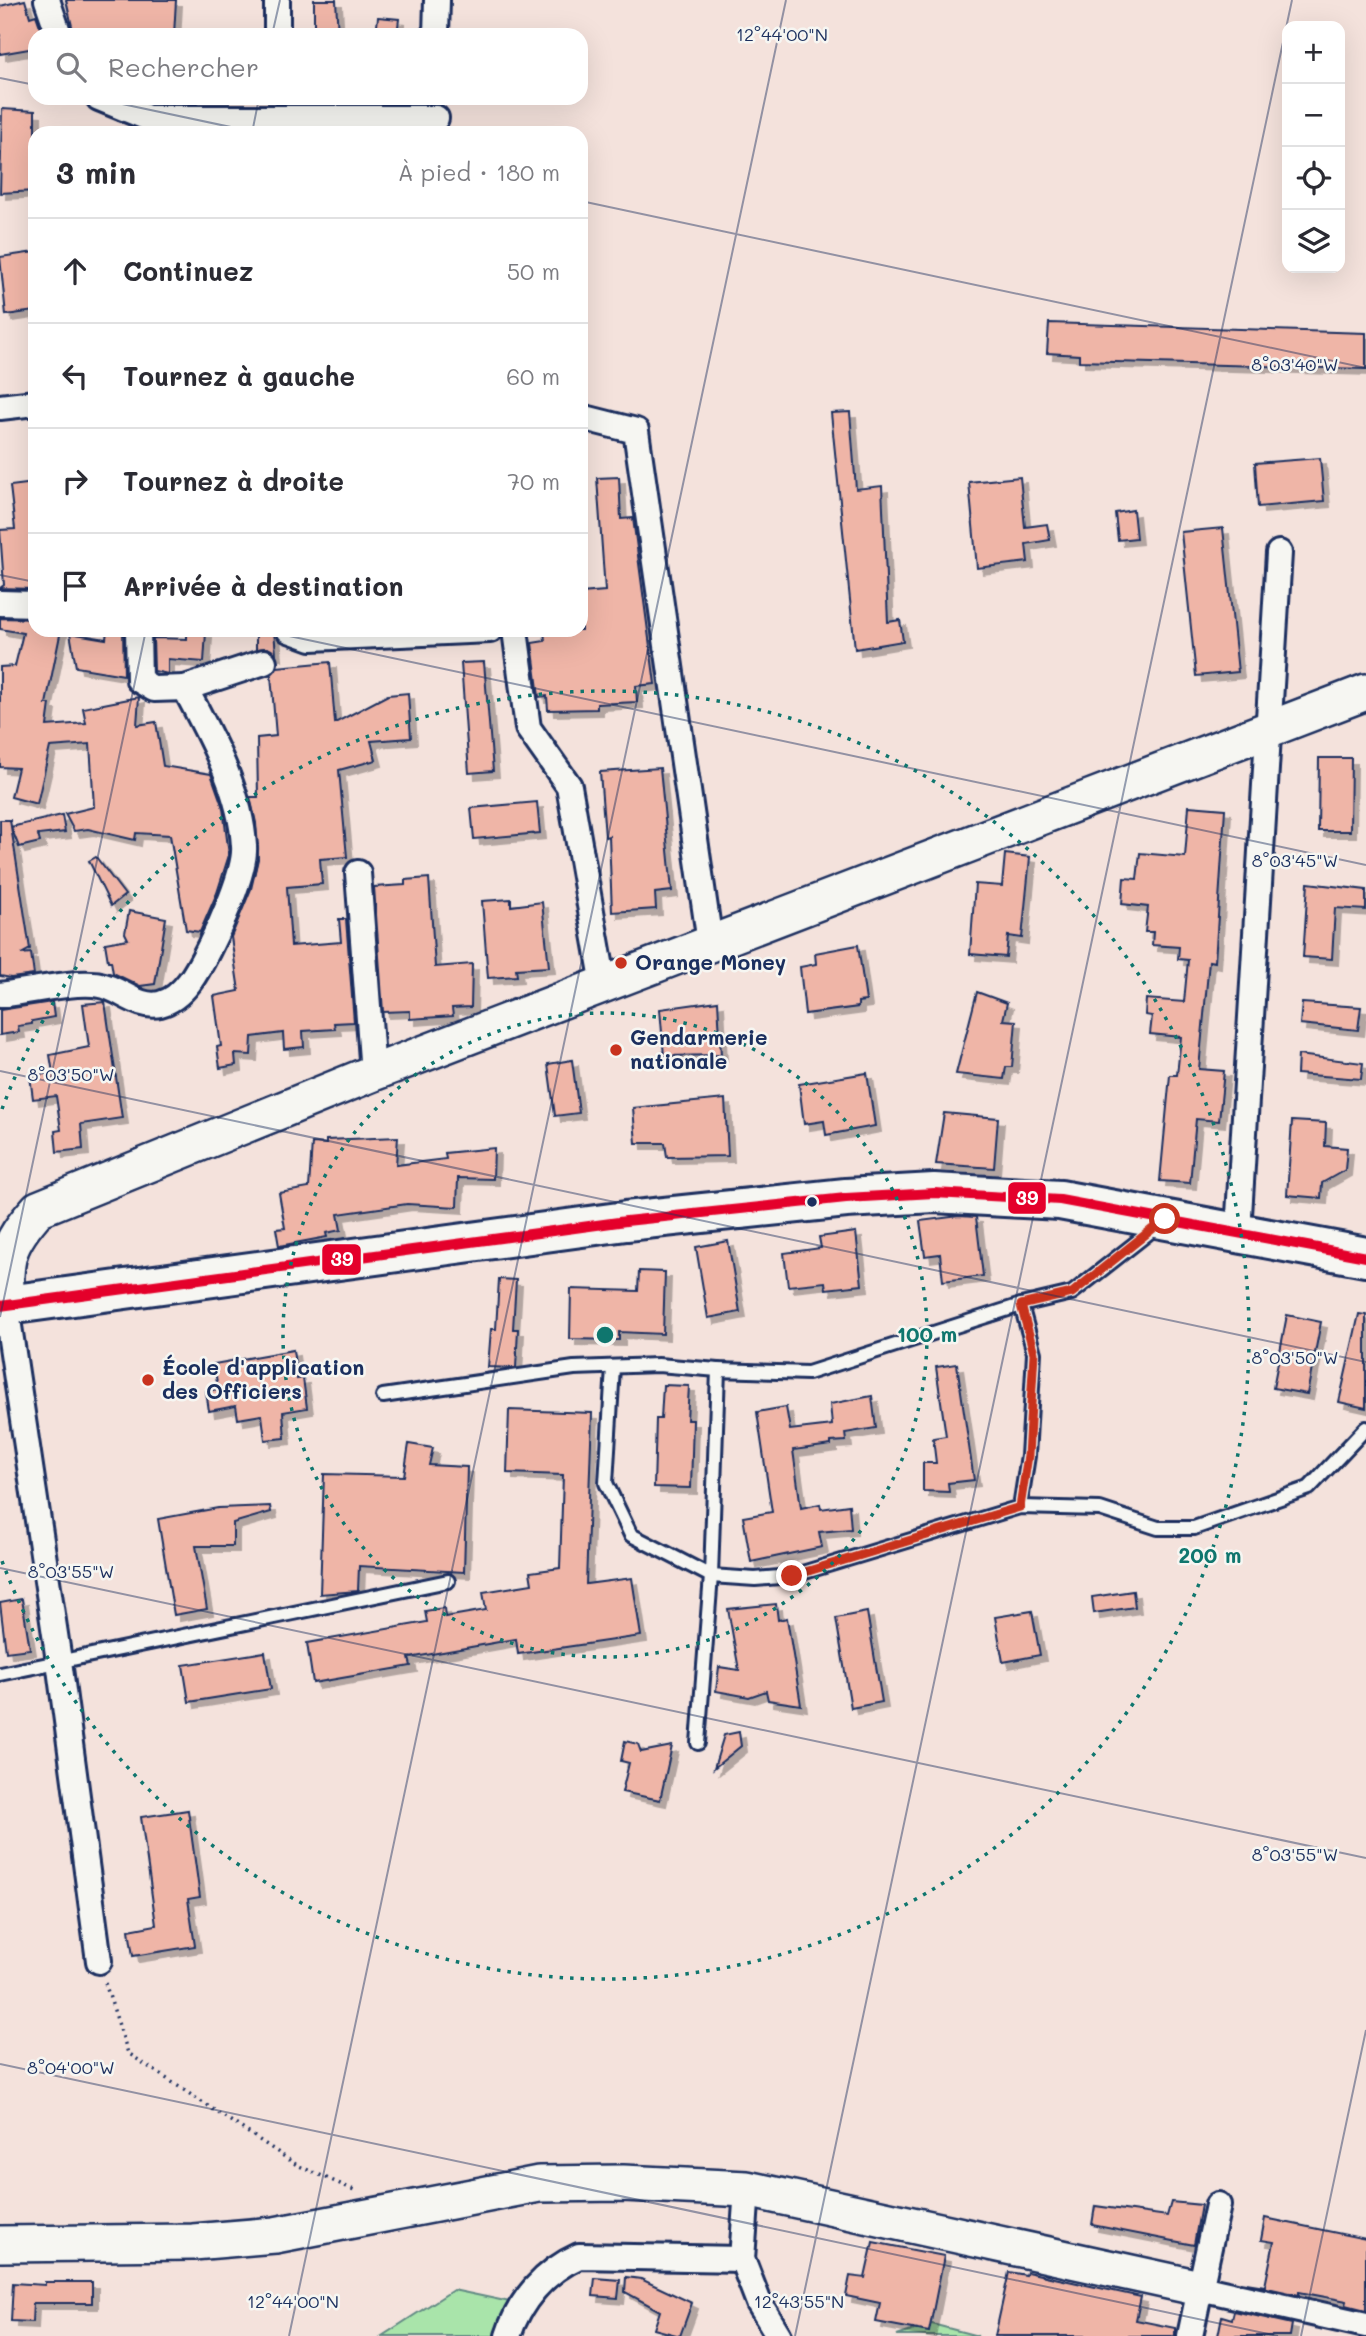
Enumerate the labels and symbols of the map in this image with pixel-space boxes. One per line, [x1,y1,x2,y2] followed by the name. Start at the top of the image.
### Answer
[736,22,828,46] text: 12°44'00"N
[1251,352,1339,376] text: 8°03'40"W
[1252,848,1338,872] text: 8°03'45"W
[635,948,786,976] place label: Orange Money
[613,955,629,971] marker: Orange Money
[630,1023,768,1074] place label: Gendarmerie nationale
[608,1042,624,1058] marker: Gendarmerie nationale
[27,1062,115,1086] text: 8°03'50"W
[1007,1181,1047,1215] line badge: 39
[1016,1185,1039,1210] text: 39
[805,1195,819,1209] unlabelled marker
[1149,1203,1180,1234] route start
[321,1243,362,1276] line badge: 39
[331,1246,354,1271] text: 39
[897,1320,957,1347] text: 100 m
[593,1323,617,1347] centre of rings
[1251,1345,1339,1369] text: 8°03'50"W
[162,1353,364,1404] place label: École d'application des Officiers
[140,1372,156,1388] marker: École d'application des Officiers
[1179,1541,1241,1568] text: 200 m
[28,1559,114,1583] text: 8°03'55"W
[776,1560,807,1591] route end
[1252,1842,1338,1866] text: 8°03'55"W
[27,2055,115,2079] text: 8°04'00"W
[247,2289,339,2313] text: 12°44'00"N
[754,2289,844,2313] text: 12°43'55"N

